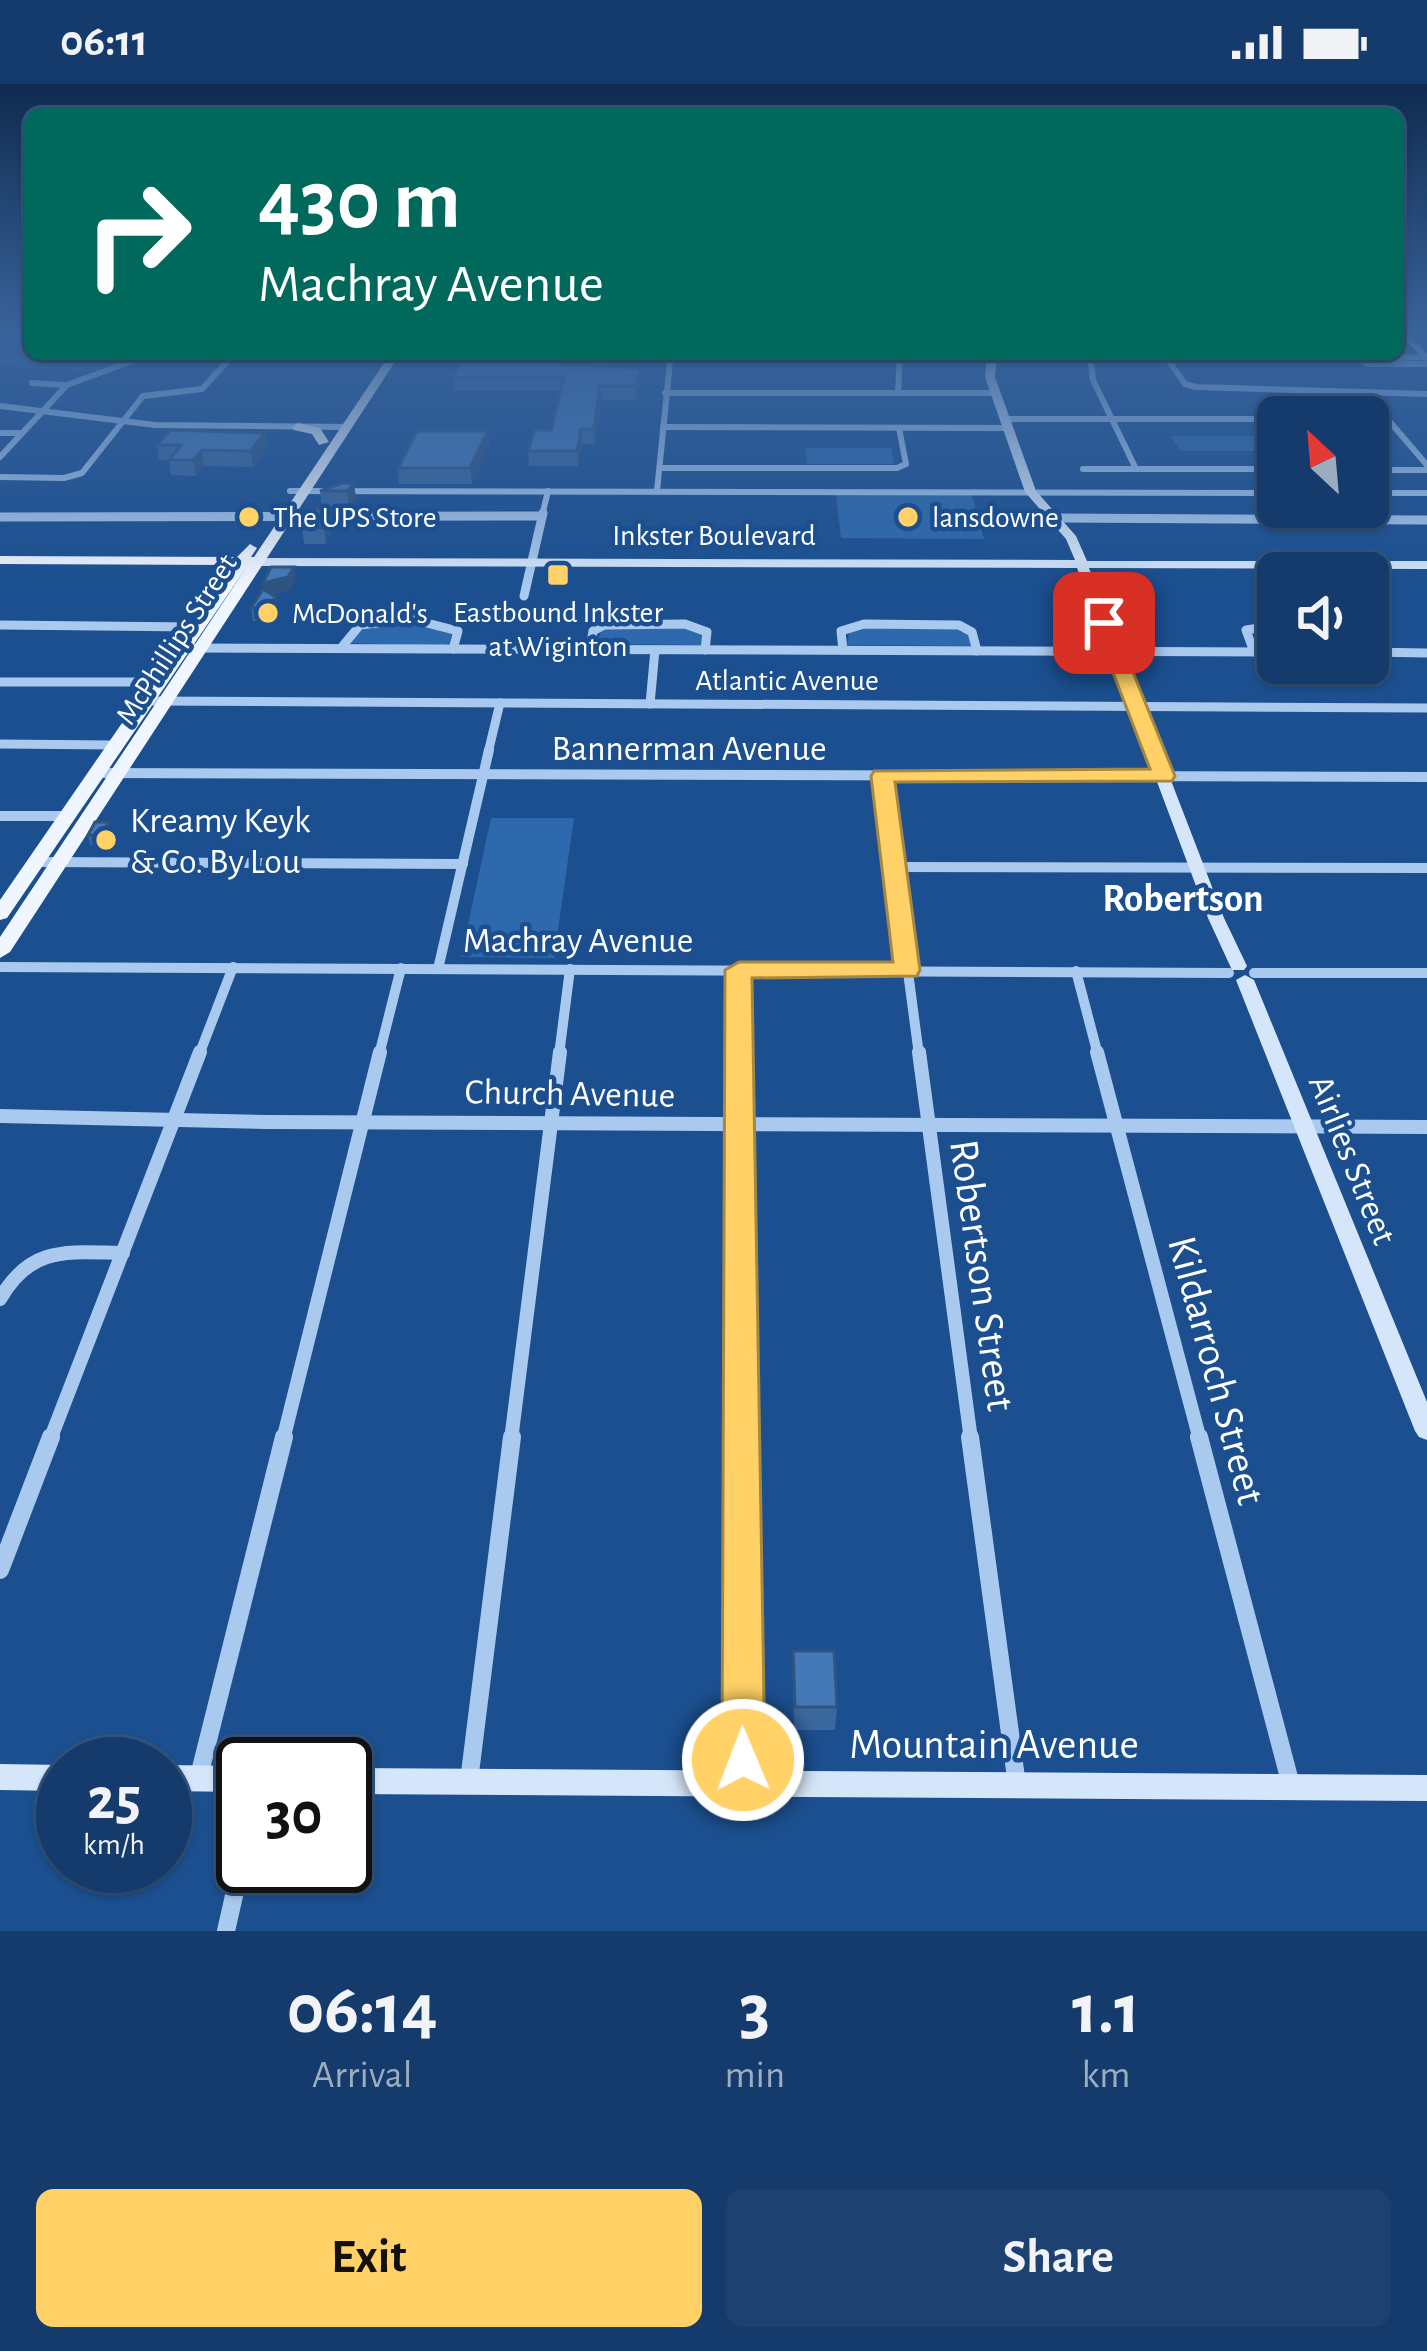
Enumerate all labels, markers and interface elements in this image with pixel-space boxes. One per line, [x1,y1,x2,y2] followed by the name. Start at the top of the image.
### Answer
[60,19,148,64] text: 06:11
[60,156,216,312] icon: right
[258,160,461,244] text: 430 m
[258,258,604,312] text: Machray Avenue
[1257,396,1389,528] north arrow
[1257,396,1389,684] map controls
[273,503,437,533] place label: The UPS Store
[932,503,1059,533] place label: lansdowne
[236,504,262,530] marker: The UPS Store
[895,504,921,530] marker: lansdowne
[612,521,816,551] street label: Inkster Boulevard
[111,549,243,730] street label: McPhillips Street
[1257,552,1389,684] button: sound
[545,562,571,588] marker: Eastbound Inkster at Wiginton
[1053,572,1155,674] pin
[1071,590,1137,656] icon: arrive
[453,598,663,662] place label: Eastbound Inkster at Wiginton
[292,599,428,629] place label: McDonald's
[255,600,281,626] marker: McDonald's
[695,666,879,696] street label: Atlantic Avenue
[551,731,827,767] street label: Bannerman Avenue
[130,803,311,880] place label: Kreamy Keyk & Co. By Lou
[93,827,119,853] marker: Kreamy Keyk & Co. By Lou
[1102,880,1264,919] district label: Robertson
[463,923,693,959] street label: Machray Avenue
[1302,1070,1403,1250] street label: Airlies Street
[464,1074,676,1114] street label: Church Avenue
[942,1137,1022,1414] street label: Robertson Street
[1160,1232,1272,1509] street label: Kildarroch Street
[680,1697,806,1823] position arrow
[849,1724,1139,1766] street label: Mountain Avenue
[216,1737,372,1893] speed limit sign: 30
[87,1770,141,1830] text: 25
[83,1830,145,1860] text: km/h
[287,1974,438,2046] text: 06:14
[739,1974,770,2046] text: 3
[1072,1974,1140,2046] text: 1.1
[312,2056,412,2095] text: Arrival
[724,2056,785,2095] text: min
[1082,2056,1131,2095] text: km
[36,2189,702,2327] button: Exit
[726,2189,1391,2327] button: Share

